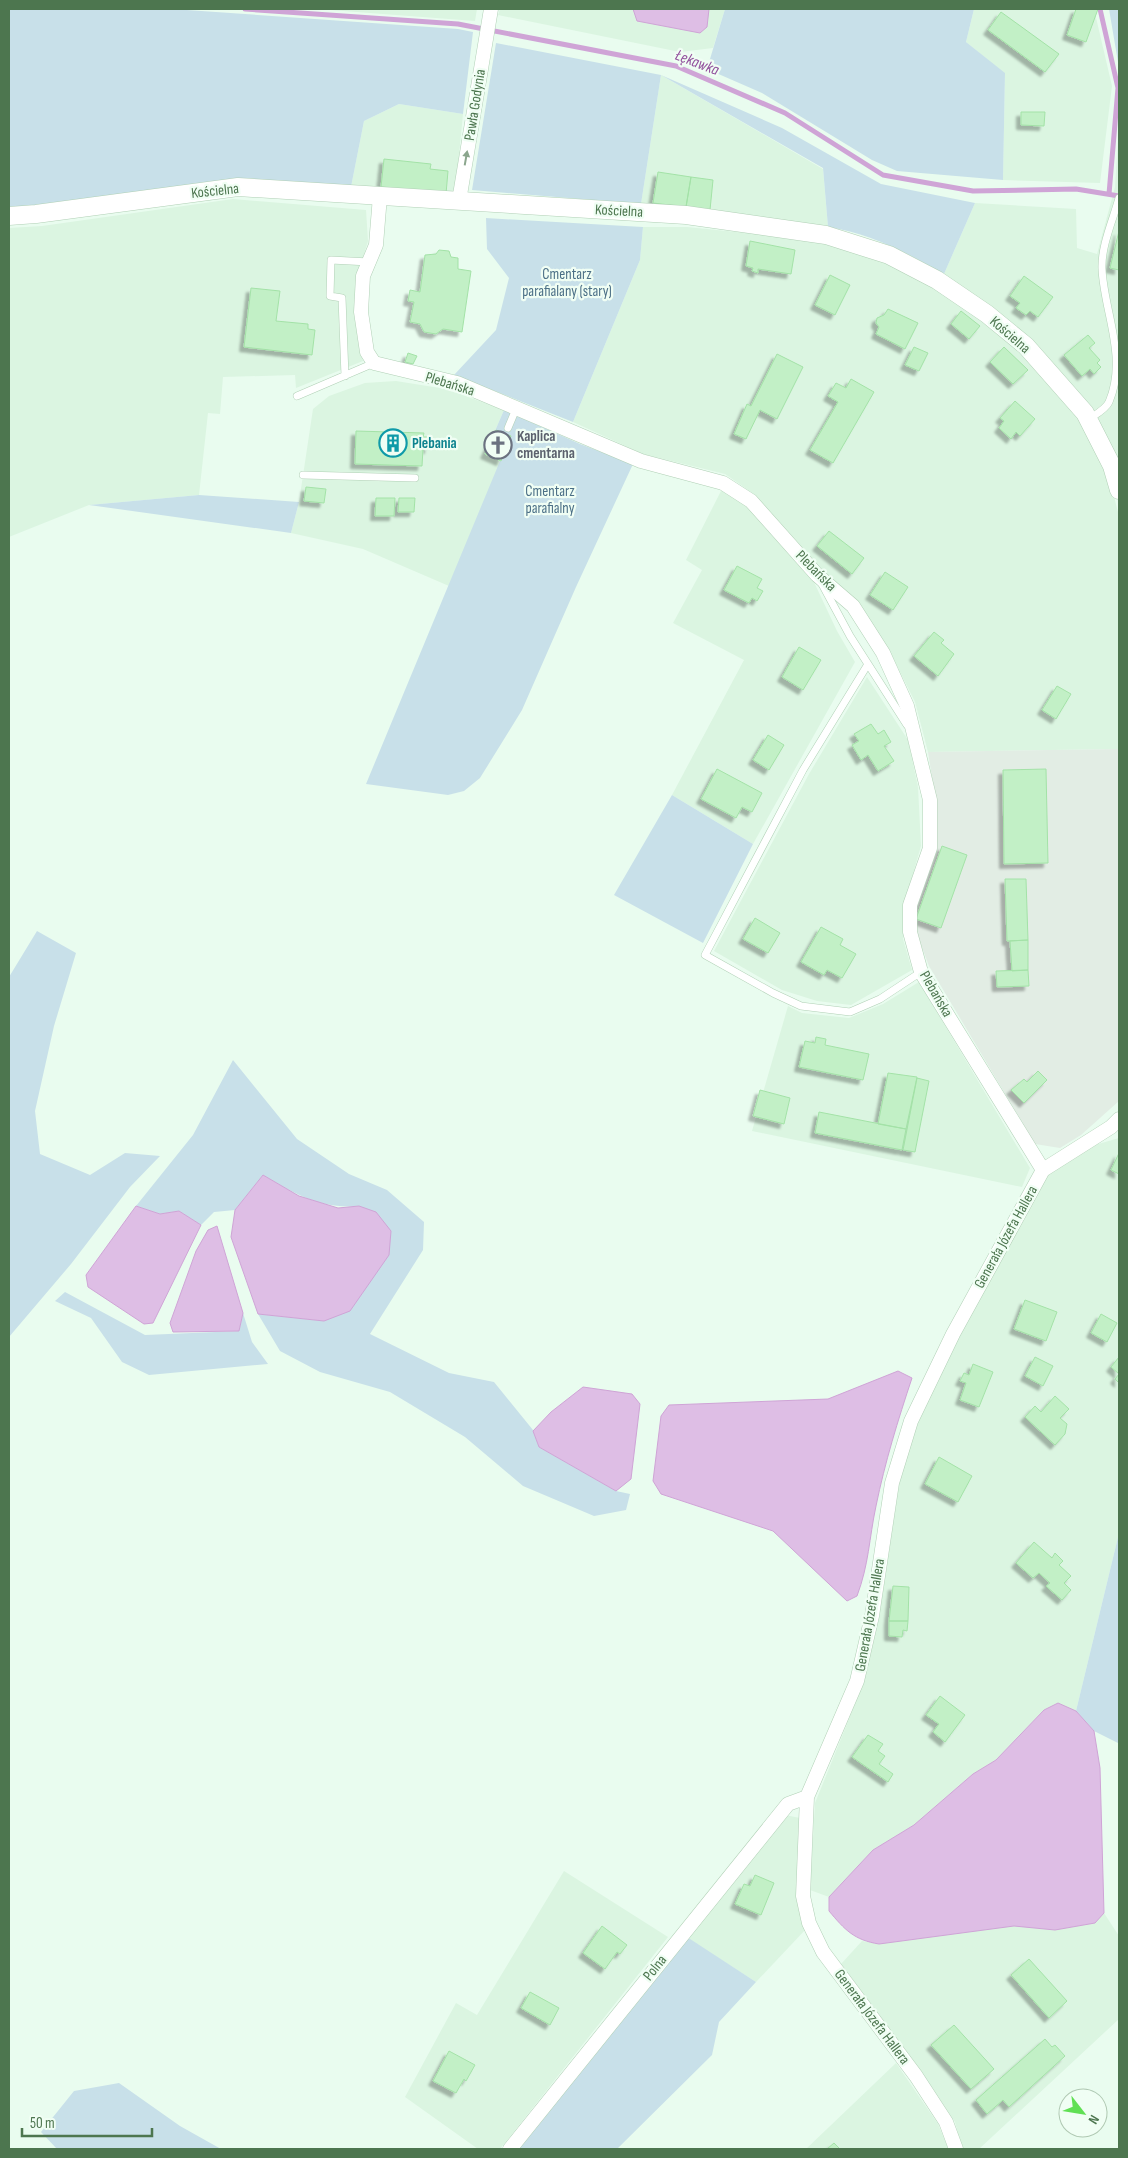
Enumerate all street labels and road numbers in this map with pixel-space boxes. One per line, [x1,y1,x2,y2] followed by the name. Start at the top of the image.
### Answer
[460,68,490,142] street label: Pawła Godynia
[190,179,240,203] street label: Kościelna
[595,200,644,222] street label: Kościelna
[986,312,1034,358] street label: Kościelna
[423,368,477,401] street label: Plebańska
[791,546,841,596] street label: Plebańska
[915,967,957,1021] street label: Plebańska
[970,1182,1042,1292] street label: Generała Józefa Hallera
[851,1557,889,1673] street label: Generała Józefa Hallera
[639,1951,671,1985] street label: Polna
[830,1966,914,2069] street label: Generała Józefa Hallera

